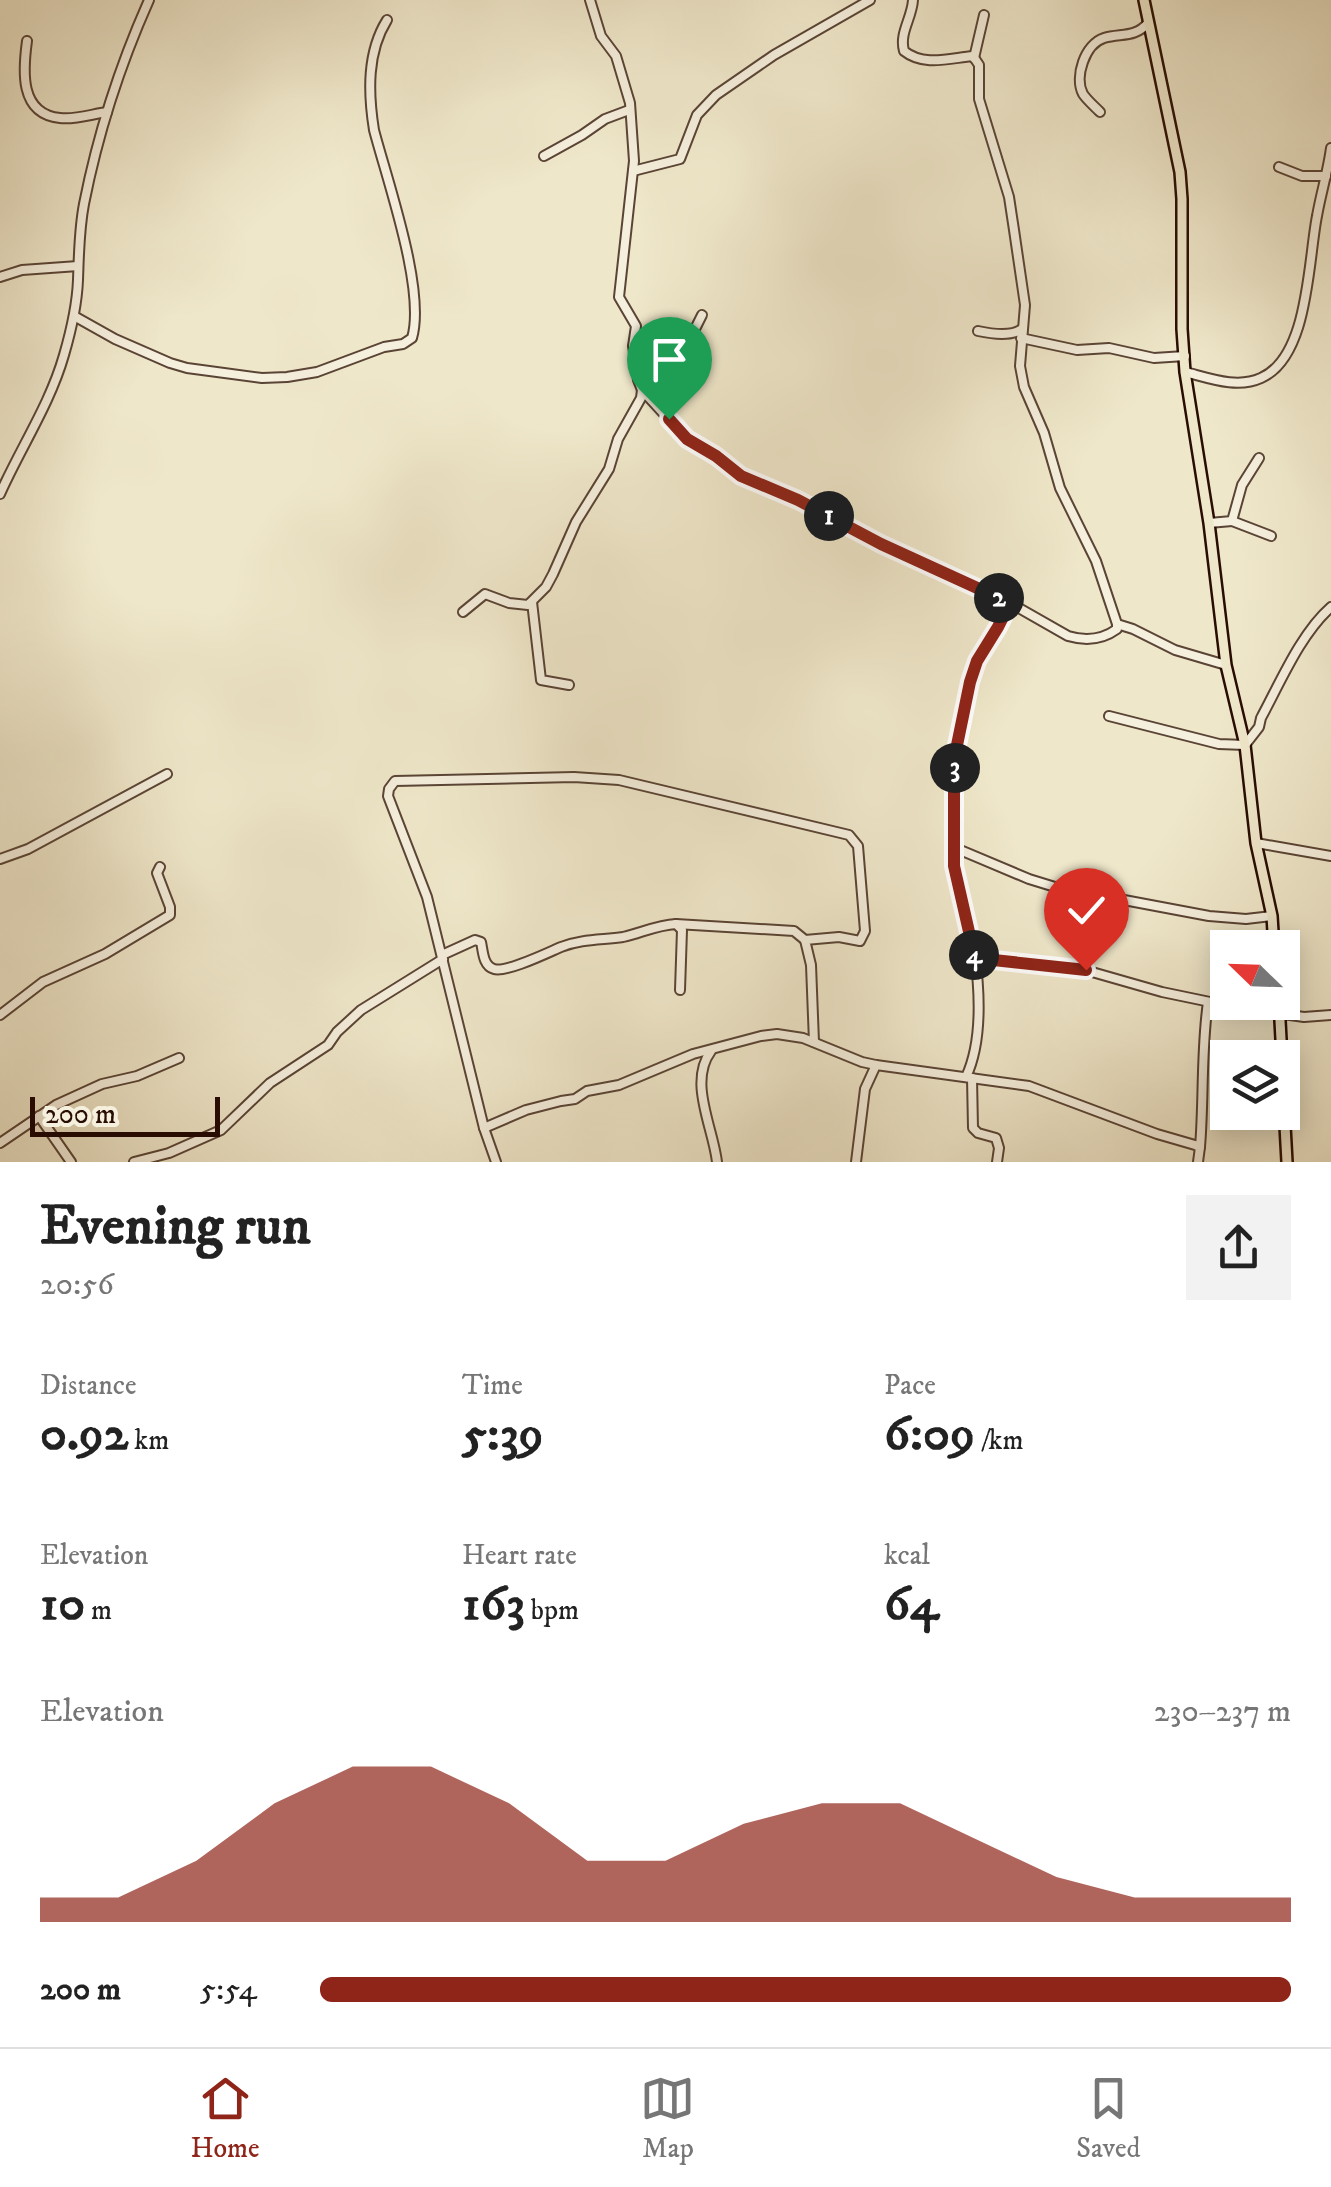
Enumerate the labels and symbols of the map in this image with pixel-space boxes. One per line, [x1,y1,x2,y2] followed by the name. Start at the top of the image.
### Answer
[627,317,712,420] pin
[804,491,854,541] pin: 1
[974,573,1024,623] pin: 2
[930,743,980,793] pin: 3
[1044,868,1129,971] pin
[949,930,999,980] pin: 4
[1210,930,1300,1020] north arrow
[30,1092,220,1136] scale bar

